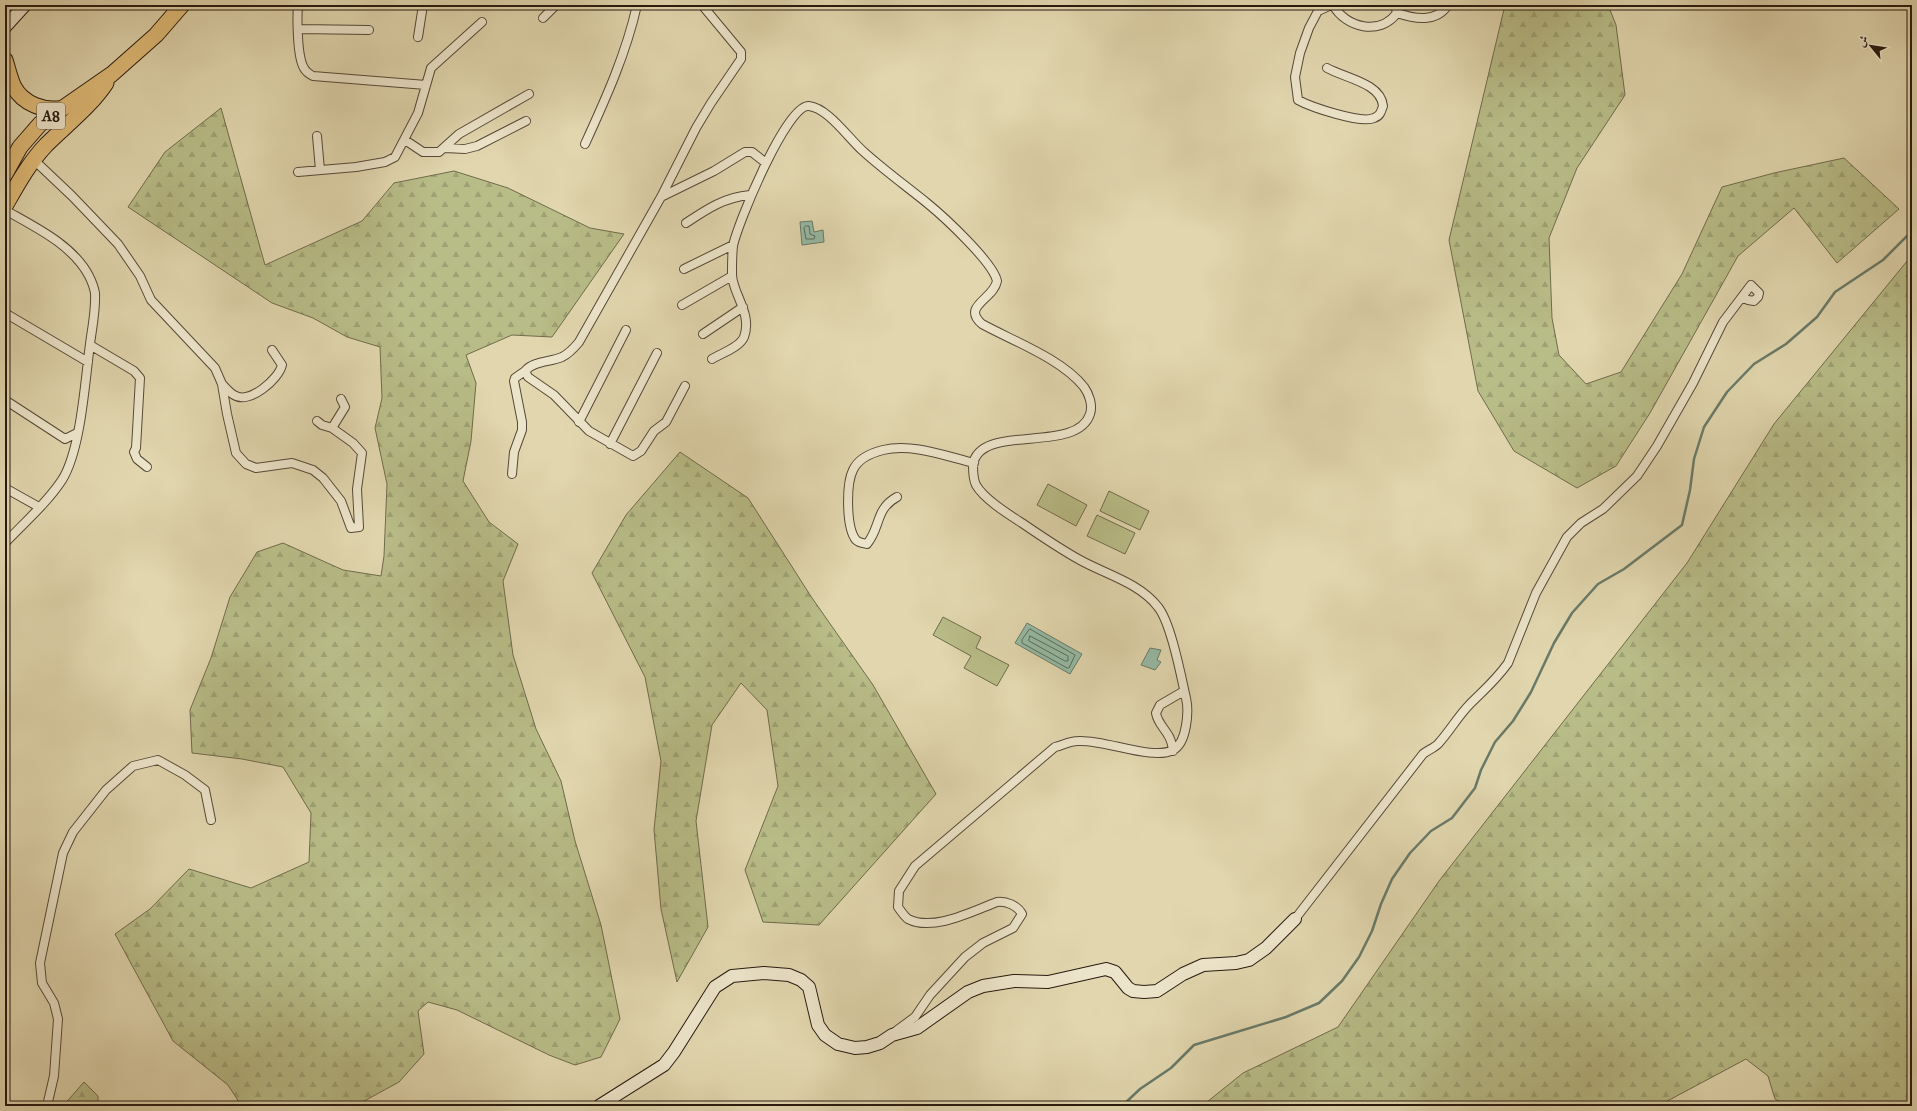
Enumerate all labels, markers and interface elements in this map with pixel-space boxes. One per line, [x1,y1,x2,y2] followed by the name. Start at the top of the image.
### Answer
[1851,26,1891,66] north arrow
[1854,33,1871,49] text: ش
[37,103,65,129] road number: A8

